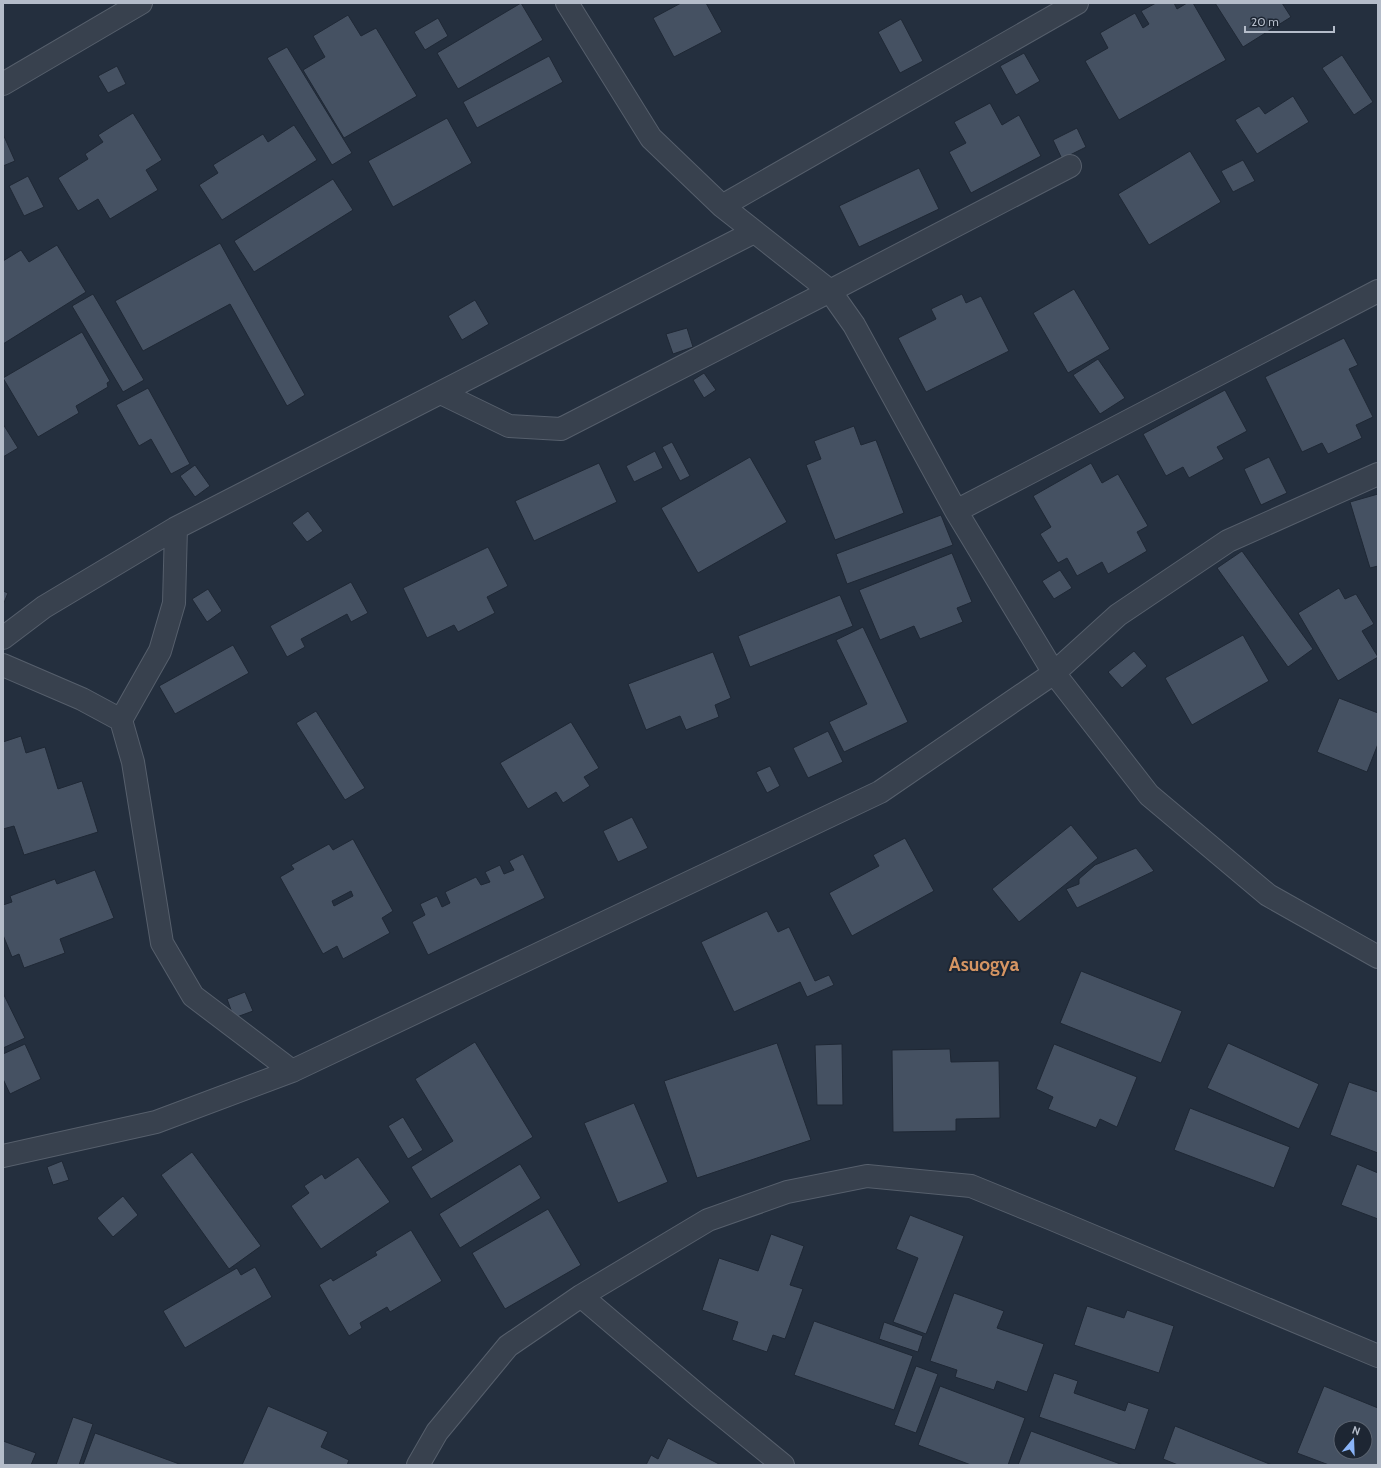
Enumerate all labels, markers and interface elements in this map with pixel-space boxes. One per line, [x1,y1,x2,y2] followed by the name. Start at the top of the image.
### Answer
[1245,8,1334,34] scale bar
[1251,14,1279,29] text: 20 m
[949,953,1020,976] district label: Asuogya
[1333,1420,1373,1460] north arrow
[1350,1423,1362,1438] text: N

